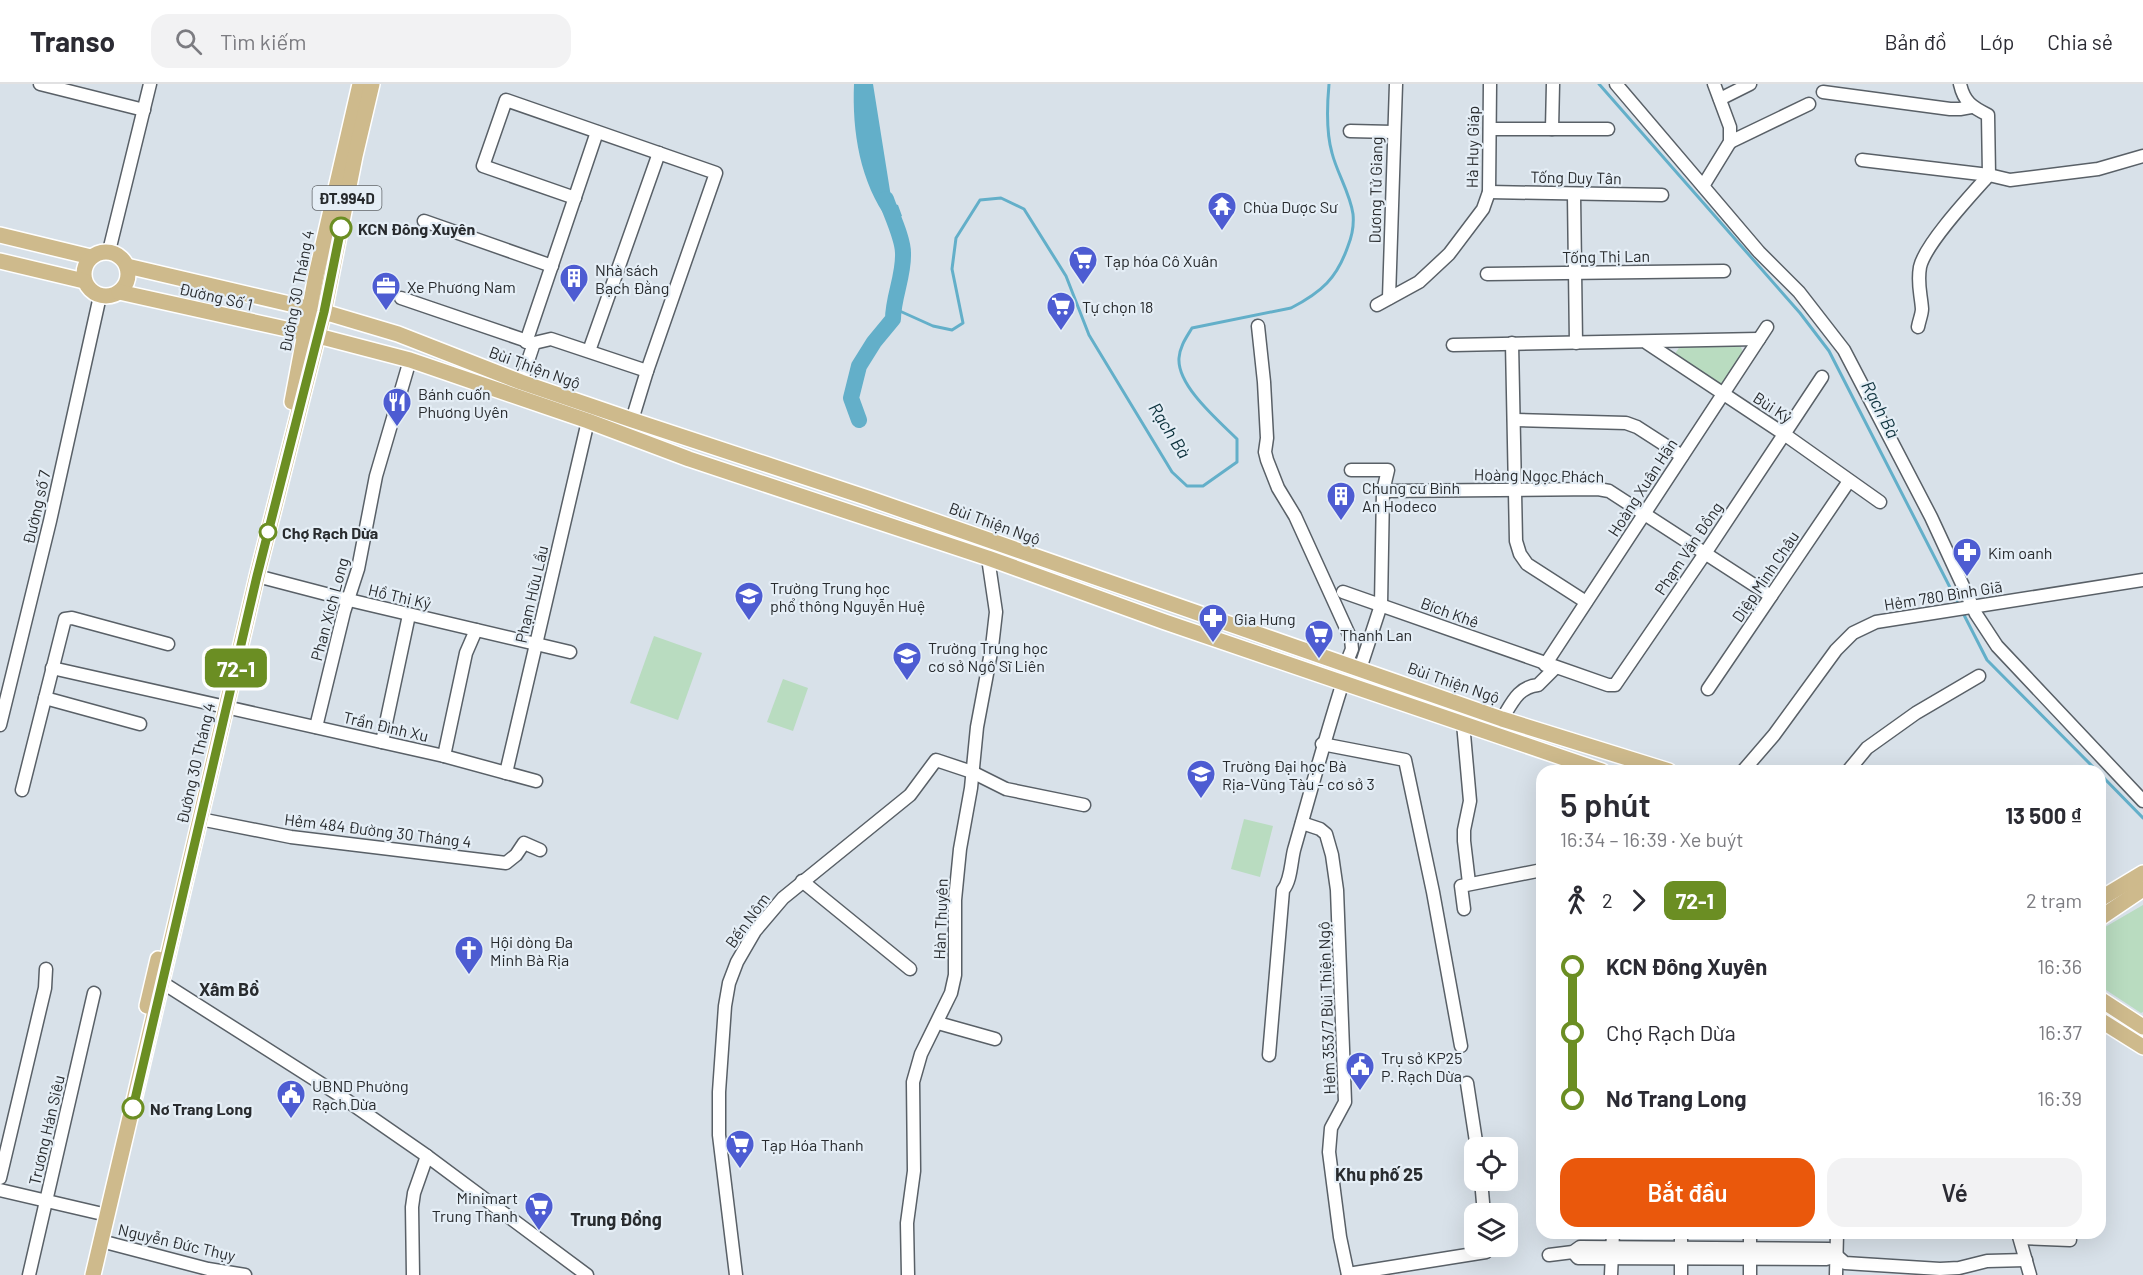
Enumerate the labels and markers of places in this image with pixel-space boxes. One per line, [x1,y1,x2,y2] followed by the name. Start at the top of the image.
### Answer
[1206,190,1238,232] temple icon: Chùa Dược Sư
[1243,197,1338,216] place label: Chùa Dược Sư
[330,217,352,239] marker: KCN Đông Xuyên
[358,219,475,238] place label: KCN Đông Xuyên
[1067,244,1099,286] supermarket icon: Tạp hóa Cô Xuân
[1104,251,1218,270] place label: Tạp hóa Cô Xuân
[595,260,669,297] place label: Nhà sách Bạch Đằng
[558,262,590,304] building icon: Nhà sách Bạch Đằng
[370,270,402,312] office icon: Xe Phương Nam
[407,277,516,296] place label: Xe Phương Nam
[1045,290,1077,332] supermarket icon: Tự chọn 18
[1082,297,1153,316] place label: Tự chọn 18
[418,384,508,421] place label: Bánh cuốn Phương Uyên
[381,386,413,428] restaurant icon: Bánh cuốn Phương Uyên
[1362,478,1460,515] place label: Chung cư Bình An Hodeco
[1325,480,1357,522] building icon: Chung cư Bình An Hodeco
[259,523,277,541] marker: Chợ Rạch Dừa
[282,523,378,542] place label: Chợ Rạch Dừa
[1951,536,1983,578] pharmacy icon: Kim oanh
[1988,543,2052,562] place label: Kim oanh
[770,578,925,615] place label: Trường Trung học phổ thông Nguyễn Huệ
[733,580,765,622] school or university icon: Trường Trung học phổ thông Nguyễn Huệ
[1197,602,1229,644] pharmacy icon: Gia Hưng
[1234,609,1296,628] place label: Gia Hưng
[1303,618,1335,660] supermarket icon: Thanh Lan
[1340,625,1412,644] place label: Thanh Lan
[928,638,1048,675] place label: Trường Trung học cơ sở Ngô Sĩ Liên
[891,640,923,682] school or university icon: Trường Trung học cơ sở Ngô Sĩ Liên
[1222,756,1375,793] place label: Trường Đại học Bà Rịa-Vũng Tàu - cơ sở 3
[1185,758,1217,800] school or university icon: Trường Đại học Bà Rịa-Vũng Tàu - cơ sở 3
[490,932,573,969] place label: Hội dòng Đa Minh Bà Rịa
[453,934,485,976] church icon: Hội dòng Đa Minh Bà Rịa
[1381,1048,1462,1085] place label: Trụ sở KP25 P. Rạch Dừa
[1344,1050,1376,1092] public building icon: Trụ sở KP25 P. Rạch Dừa
[312,1076,409,1113] place label: UBND Phường Rạch Dừa
[275,1078,307,1120] public building icon: UBND Phường Rạch Dừa
[122,1097,144,1119] marker: Nơ Trang Long
[150,1099,252,1118] place label: Nơ Trang Long
[724,1128,756,1170] supermarket icon: Tạp Hóa Thanh
[761,1135,864,1154] place label: Tạp Hóa Thanh
[432,1188,518,1225] place label: Minimart Trung Thanh
[523,1190,555,1232] supermarket icon: Minimart Trung Thanh

